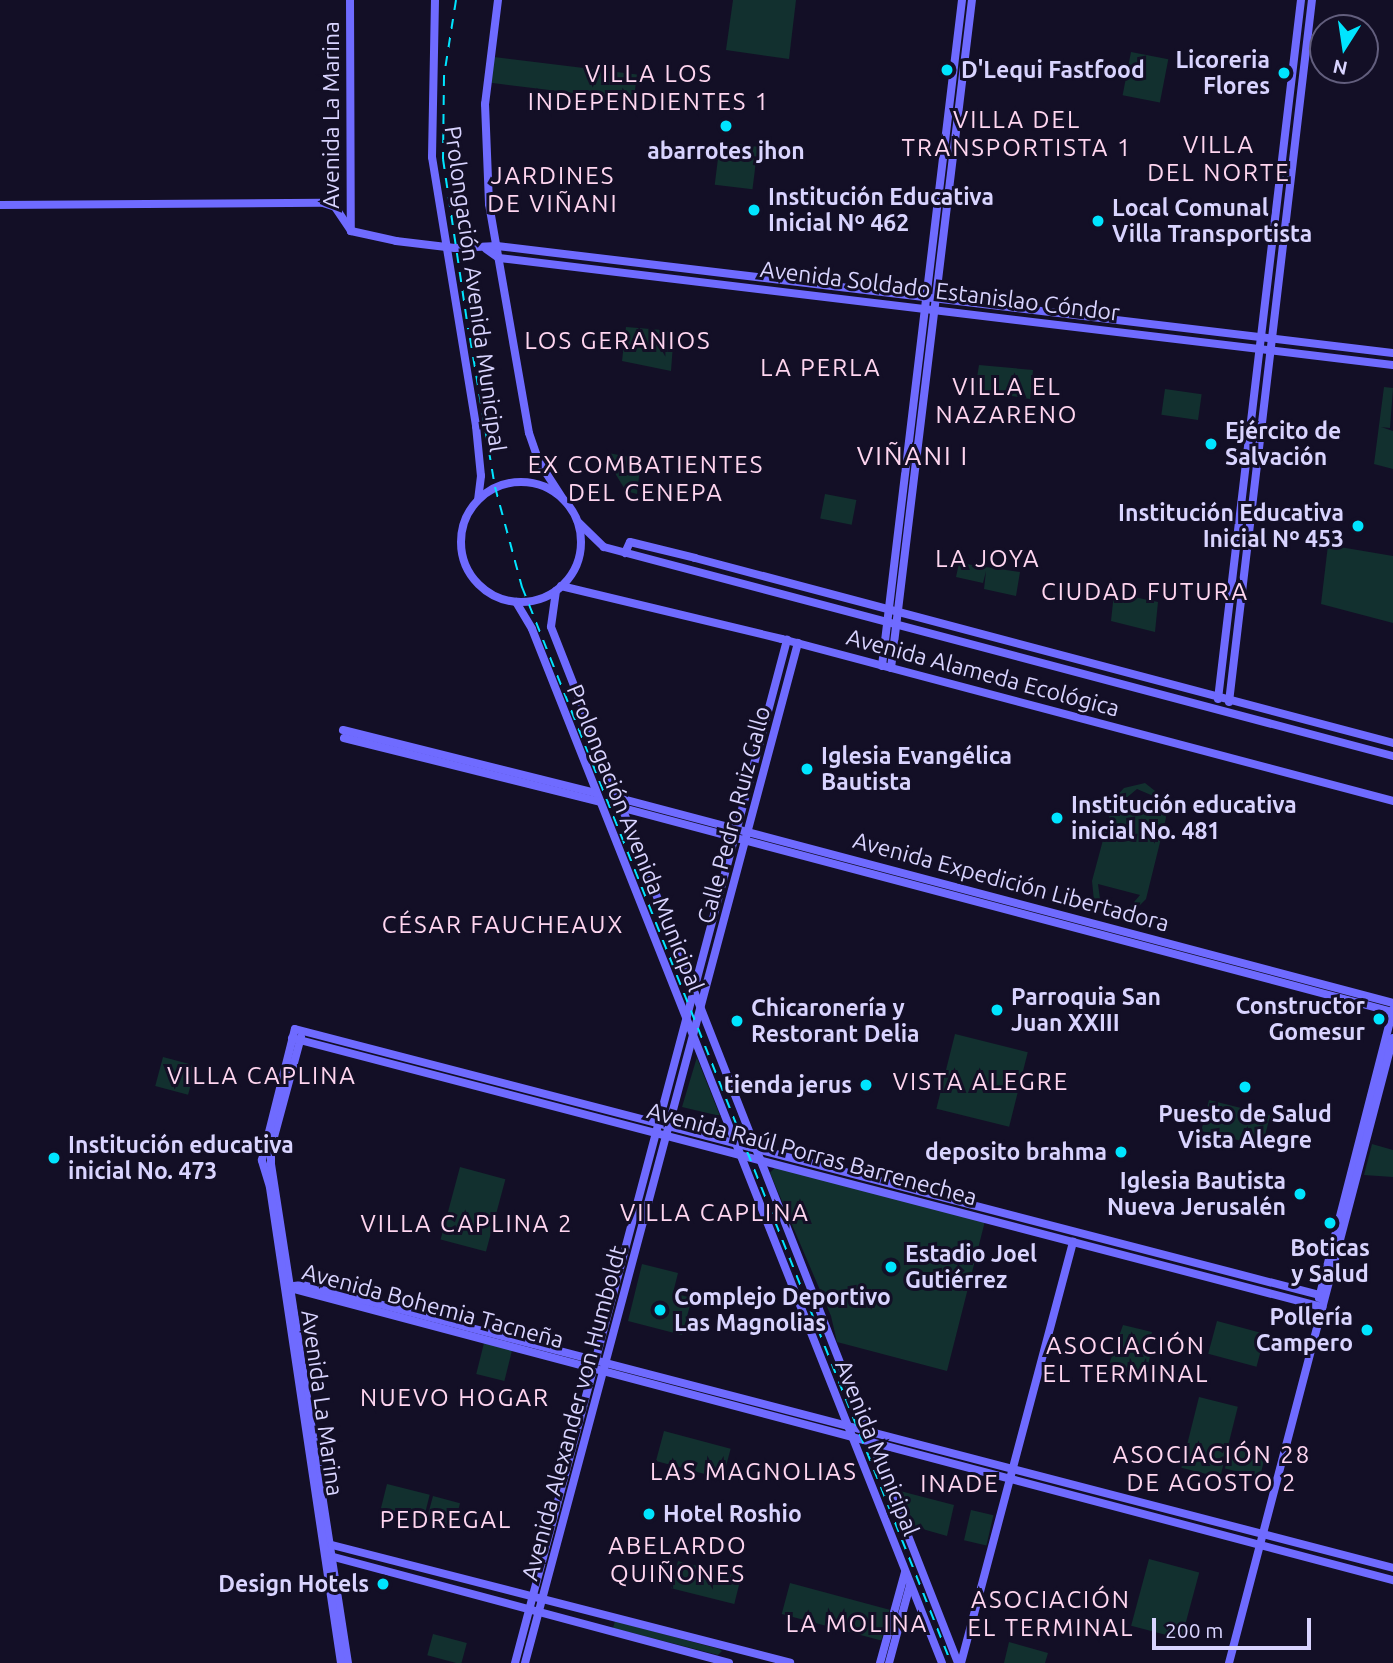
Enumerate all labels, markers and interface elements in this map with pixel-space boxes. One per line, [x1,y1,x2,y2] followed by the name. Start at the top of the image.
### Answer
[1309,14,1379,84] north arrow
[317,21,345,209] street label: Avenida La Marina
[1175,46,1270,100] place label: Licoreria Flores
[1331,55,1349,80] text: N
[961,56,1145,84] place label: D'Lequi Fastfood
[530,60,768,116] district label: VILLA LOS INDEPENDIENTES 1
[939,62,955,78] marker: D'Lequi Fastfood
[1276,65,1292,81] marker: Licoreria Flores
[903,106,1131,162] district label: VILLA DEL TRANSPORTISTA 1
[718,118,734,134] marker: abarrotes jhon
[438,124,512,454] street label: Prolongación Avenida Municipal
[1148,131,1290,187] district label: VILLA DEL NORTE
[647,137,805,165] place label: abarrotes jhon
[488,162,618,218] district label: JARDINES DE VIÑANI
[768,183,994,237] place label: Institución Educativa Inicial Nº 462
[1112,194,1312,248] place label: Local Comunal Villa Transportista
[746,202,762,218] marker: Institución Educativa Inicial Nº 462
[1090,213,1106,229] marker: Local Comunal Villa Transportista
[759,255,1121,327] street label: Avenida Soldado Estanislao Cóndor
[526,327,710,355] district label: LOS GERANIOS
[761,354,881,382] district label: LA PERLA
[937,373,1077,429] district label: VILLA EL NAZARENO
[1225,417,1341,471] place label: Ejército de Salvación
[1203,436,1219,452] marker: Ejército de Salvación
[858,440,968,472] district label: VIÑANI I
[530,451,762,507] district label: EX COMBATIENTES DEL CENEPA
[1118,499,1344,553] place label: Institución Educativa Inicial Nº 453
[1350,518,1366,534] marker: Institución Educativa Inicial Nº 453
[936,545,1040,573] district label: LA JOYA
[1043,578,1247,606] district label: CIUDAD FUTURA
[844,623,1122,723] street label: Avenida Alameda Ecológica
[561,680,709,996] street label: Prolongación Avenida Municipal
[692,703,776,927] street label: Calle Pedro Ruiz Gallo
[821,742,1012,796] place label: Iglesia Evangélica Bautista
[799,761,815,777] marker: Iglesia Evangélica Bautista
[1071,791,1297,845] place label: Institución educativa inicial No. 481
[1049,810,1065,826] marker: Institución educativa inicial No. 481
[850,826,1172,938] street label: Avenida Expedición Libertadora
[384,911,622,939] district label: CÉSAR FAUCHEAUX
[1011,983,1161,1037] place label: Parroquia San Juan XXIII
[1235,992,1365,1046] place label: Constructor Gomesur
[751,994,920,1048] place label: Chicaronería y Restorant Delia
[989,1002,1005,1018] marker: Parroquia San Juan XXIII
[1371,1011,1387,1027] marker: Constructor Gomesur
[729,1013,745,1029] marker: Chicaronería y Restorant Delia
[169,1062,355,1090] district label: VILLA CAPLINA
[894,1068,1068,1096] district label: VISTA ALEGRE
[724,1071,852,1099] place label: tienda jerus
[858,1077,874,1093] marker: tienda jerus
[1235,1077,1255,1097] marker: Puesto de Salud Vista Alegre
[644,1097,980,1211] street label: Avenida Raúl Porras Barrenechea
[1158,1100,1332,1154] place label: Puesto de Salud Vista Alegre
[68,1131,294,1185] place label: Institución educativa inicial No. 473
[925,1138,1107,1166] place label: deposito brahma
[1113,1144,1129,1160] marker: deposito brahma
[46,1150,62,1166] marker: Institución educativa inicial No. 473
[1107,1167,1286,1221] place label: Iglesia Bautista Nueva Jerusalén
[1292,1186,1308,1202] marker: Iglesia Bautista Nueva Jerusalén
[622,1199,808,1227] district label: VILLA CAPLINA
[362,1210,572,1238] district label: VILLA CAPLINA 2
[1322,1215,1338,1231] marker: Boticas y Salud
[1290,1234,1370,1288] place label: Boticas y Salud
[905,1240,1037,1294] place label: Estadio Joel Gutiérrez
[516,1243,632,1583] street label: Avenida Alexander von Humboldt
[299,1258,567,1354] street label: Avenida Bohemia Tacneña
[883,1259,899,1275] marker: Estadio Joel Gutiérrez
[674,1283,891,1337] place label: Complejo Deportivo Las Magnolias
[652,1302,668,1318] marker: Complejo Deportivo Las Magnolias
[1256,1303,1353,1357] place label: Pollería Campero
[295,1308,349,1498] street label: Avenida La Marina
[1359,1322,1375,1338] marker: Pollería Campero
[1044,1332,1208,1388] district label: ASOCIACIÓN EL TERMINAL
[829,1356,925,1540] street label: Avenida Municipal
[361,1384,549,1412] district label: NUEVO HOGAR
[1114,1441,1310,1497] district label: ASOCIACIÓN 28 DE AGOSTO 2
[652,1458,856,1486] district label: LAS MAGNOLIAS
[921,1470,999,1498] district label: INADE
[663,1500,802,1528] place label: Hotel Roshio
[381,1506,511,1534] district label: PEDREGAL
[641,1506,657,1522] marker: Hotel Roshio
[609,1532,747,1588] district label: ABELARDO QUIÑONES
[218,1570,369,1598] place label: Design Hotels
[375,1576,391,1592] marker: Design Hotels
[969,1586,1133,1642] district label: ASOCIACIÓN EL TERMINAL
[1155,1604,1314,1648] scale bar
[787,1610,927,1638] district label: LA MOLINA
[1165,1618,1223,1642] text: 200 m

